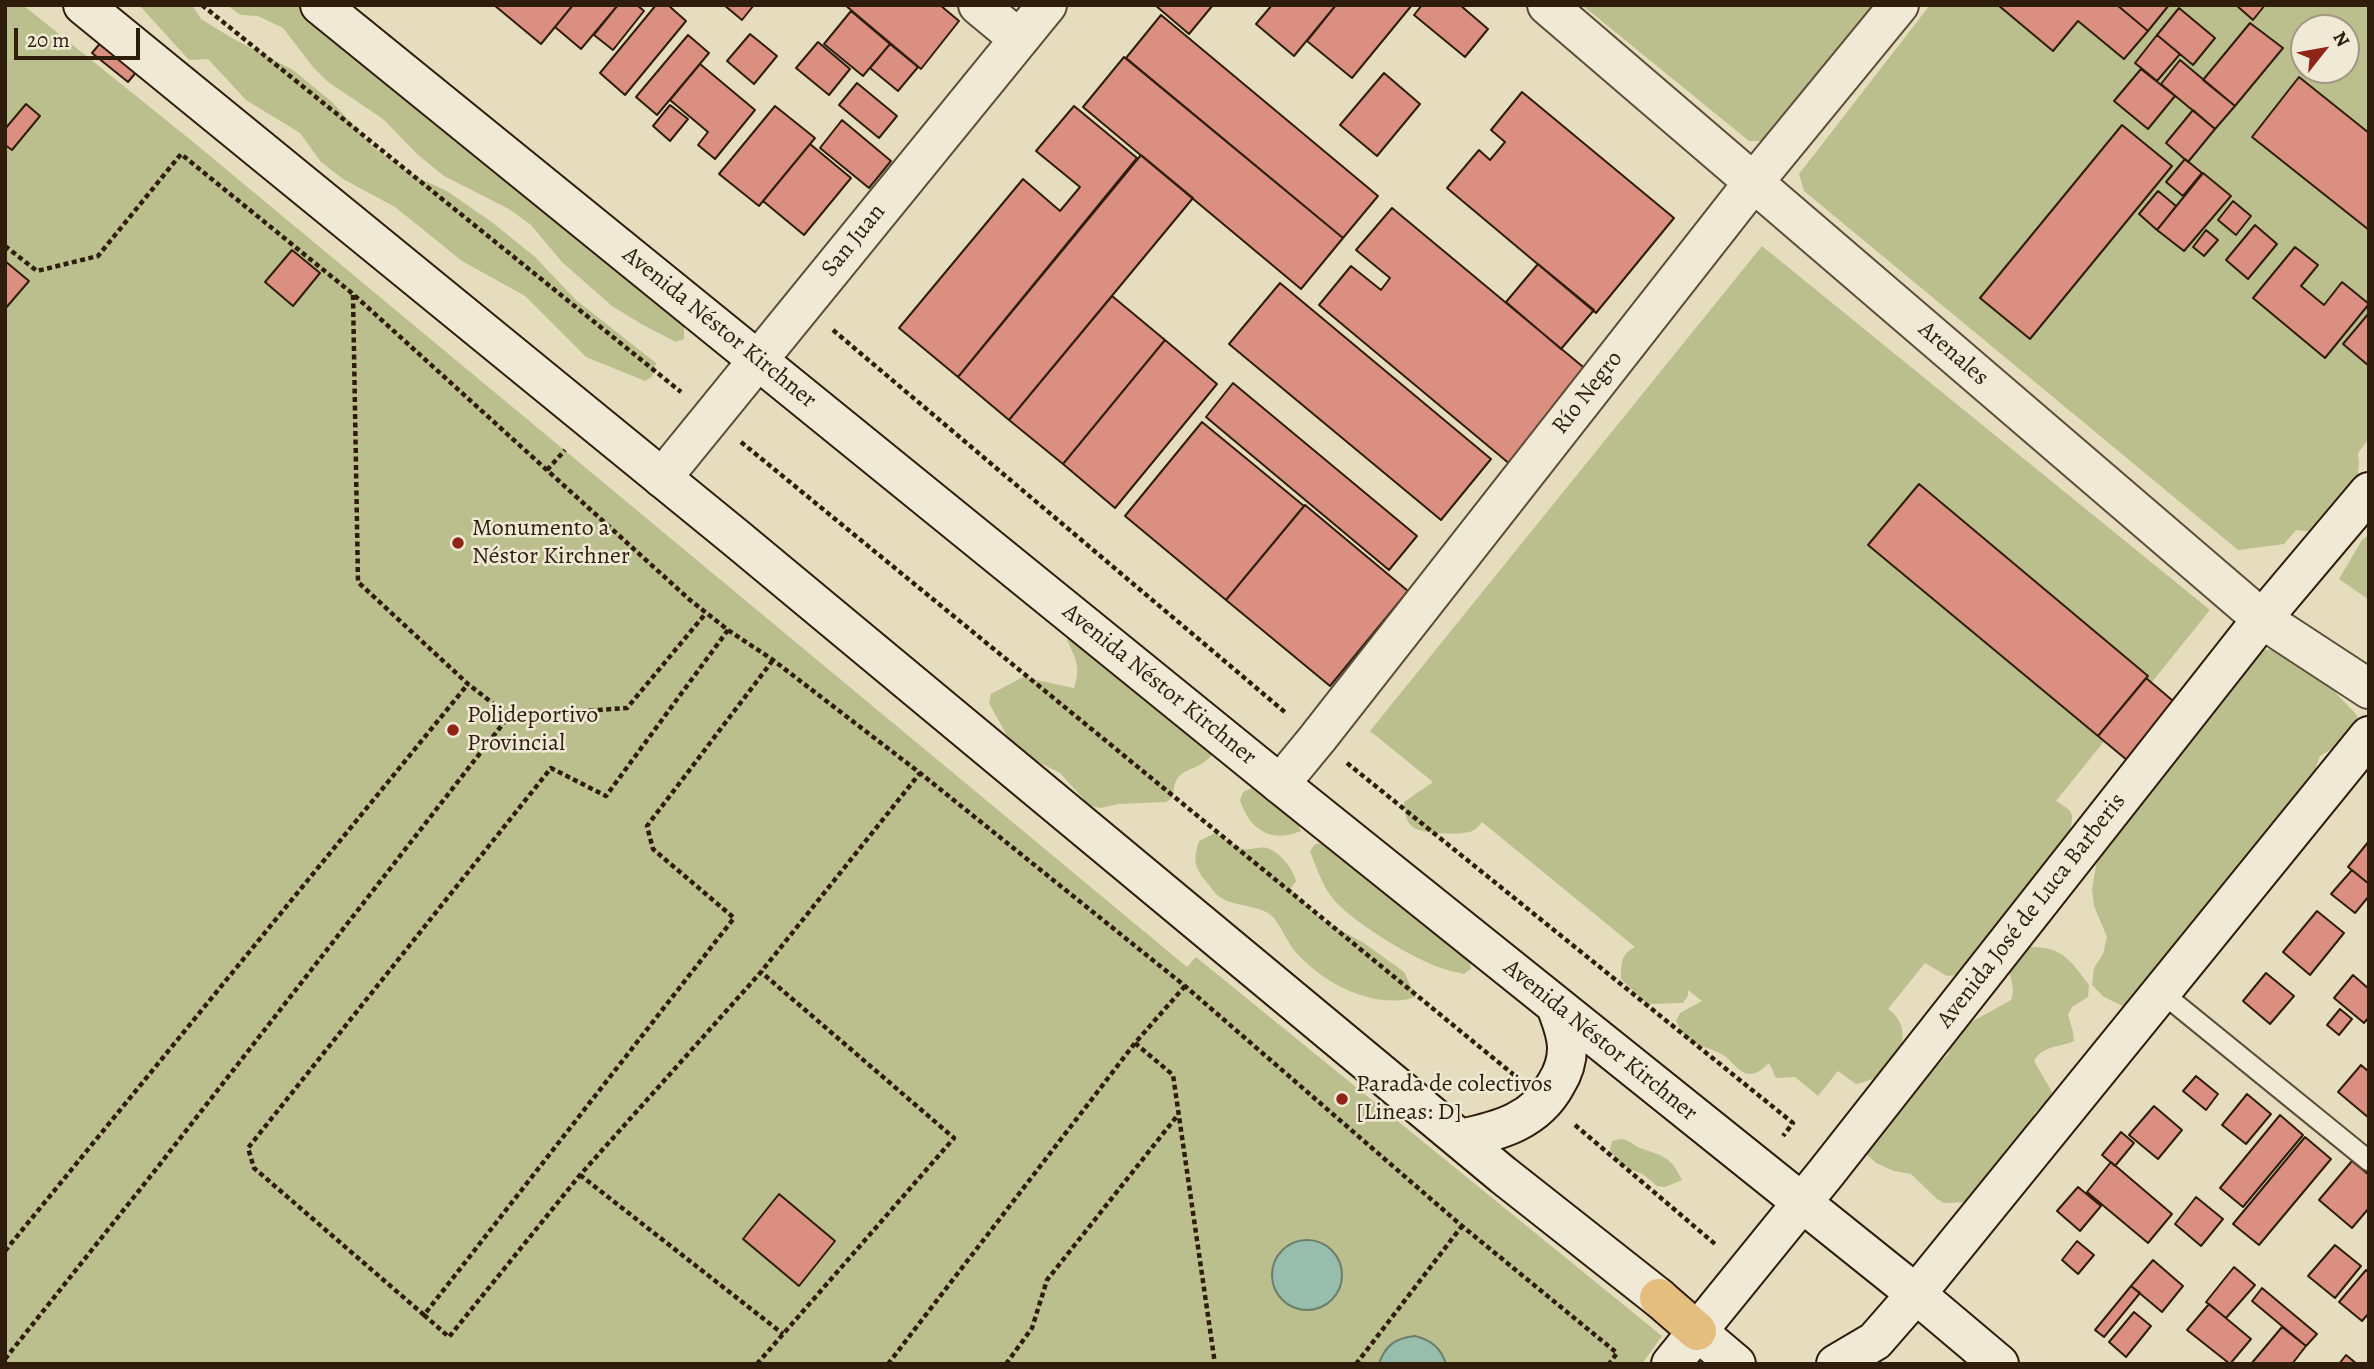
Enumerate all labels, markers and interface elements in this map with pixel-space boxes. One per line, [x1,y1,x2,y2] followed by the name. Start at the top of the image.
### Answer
[18,14,144,58] scale bar
[2290,14,2360,84] north arrow
[27,26,70,54] text: 20 m
[2327,27,2356,52] text: N
[816,199,892,283] street label: San Juan
[616,241,822,415] street label: Avenida Néstor Kirchner
[1912,316,1994,392] street label: Arenales
[1546,345,1630,441] street label: Río Negro
[472,515,630,571] place label: Monumento a Néstor Kirchner
[450,535,466,551] marker: Monumento a Néstor Kirchner
[1056,598,1262,772] street label: Avenida Néstor Kirchner
[467,702,598,758] place label: Polideportivo Provincial
[445,722,461,738] marker: Polideportivo Provincial
[1931,788,2133,1034] street label: Avenida José de Luca Barberis
[1497,954,1703,1128] street label: Avenida Néstor Kirchner
[1356,1071,1552,1127] place label: Parada de colectivos [Lineas: D]
[1334,1091,1350,1107] marker: Parada de colectivos [Lineas: D]

